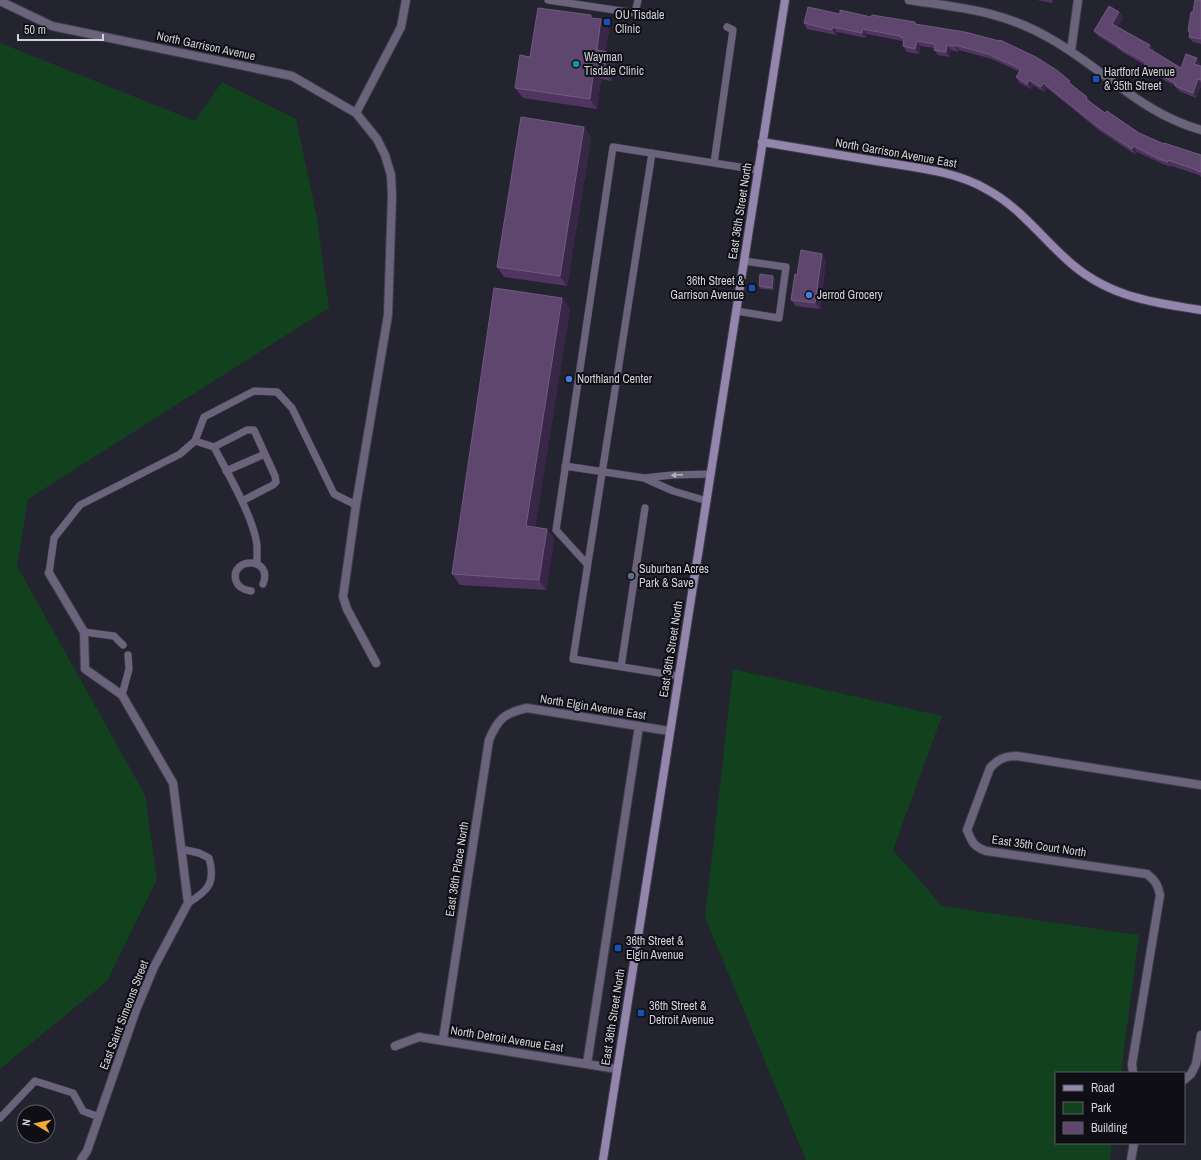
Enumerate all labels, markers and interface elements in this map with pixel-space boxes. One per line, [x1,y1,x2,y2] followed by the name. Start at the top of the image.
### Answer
[615,7,664,37] place label: OU Tisdale Clinic
[18,16,103,42] scale bar
[602,17,612,27] marker: OU Tisdale Clinic
[24,22,46,38] text: 50 m
[155,28,257,64] street label: North Garrison Avenue
[584,49,644,79] place label: Wayman Tisdale Clinic
[571,59,581,69] marker: Wayman Tisdale Clinic
[1104,64,1175,94] place label: Hartford Avenue & 35th Street
[1091,74,1101,84] marker: Hartford Avenue & 35th Street
[834,134,958,172] street label: North Garrison Avenue East
[724,162,756,260] street label: East 36th Street North
[670,273,744,303] place label: 36th Street & Garrison Avenue
[747,283,757,293] marker: 36th Street & Garrison Avenue
[817,287,883,303] place label: Jerrod Grocery
[804,290,814,300] marker: Jerrod Grocery
[577,371,653,387] place label: Northland Center
[564,374,574,384] marker: Northland Center
[671,471,683,478] one-way arrow
[639,561,709,591] place label: Suburban Acres Park & Save
[626,571,636,581] marker: Suburban Acres Park & Save
[655,600,687,698] street label: East 36th Street North
[539,691,647,723] street label: North Elgin Avenue East
[442,820,472,918] street label: East 36th Place North
[991,831,1087,861] street label: East 35th Court North
[626,933,684,963] place label: 36th Street & Elgin Avenue
[613,943,623,953] marker: 36th Street & Elgin Avenue
[96,958,152,1072] street label: East Saint Simeons Street
[597,968,629,1066] street label: East 36th Street North
[649,998,714,1028] place label: 36th Street & Detroit Avenue
[636,1008,646,1018] marker: 36th Street & Detroit Avenue
[449,1022,565,1056] street label: North Detroit Avenue East
[1055,1072,1185,1144] legend
[1091,1080,1115,1096] text: Road
[1091,1100,1111,1116] text: Park
[16,1104,56,1144] north arrow
[19,1118,34,1127] text: N
[1091,1120,1128,1136] text: Building

